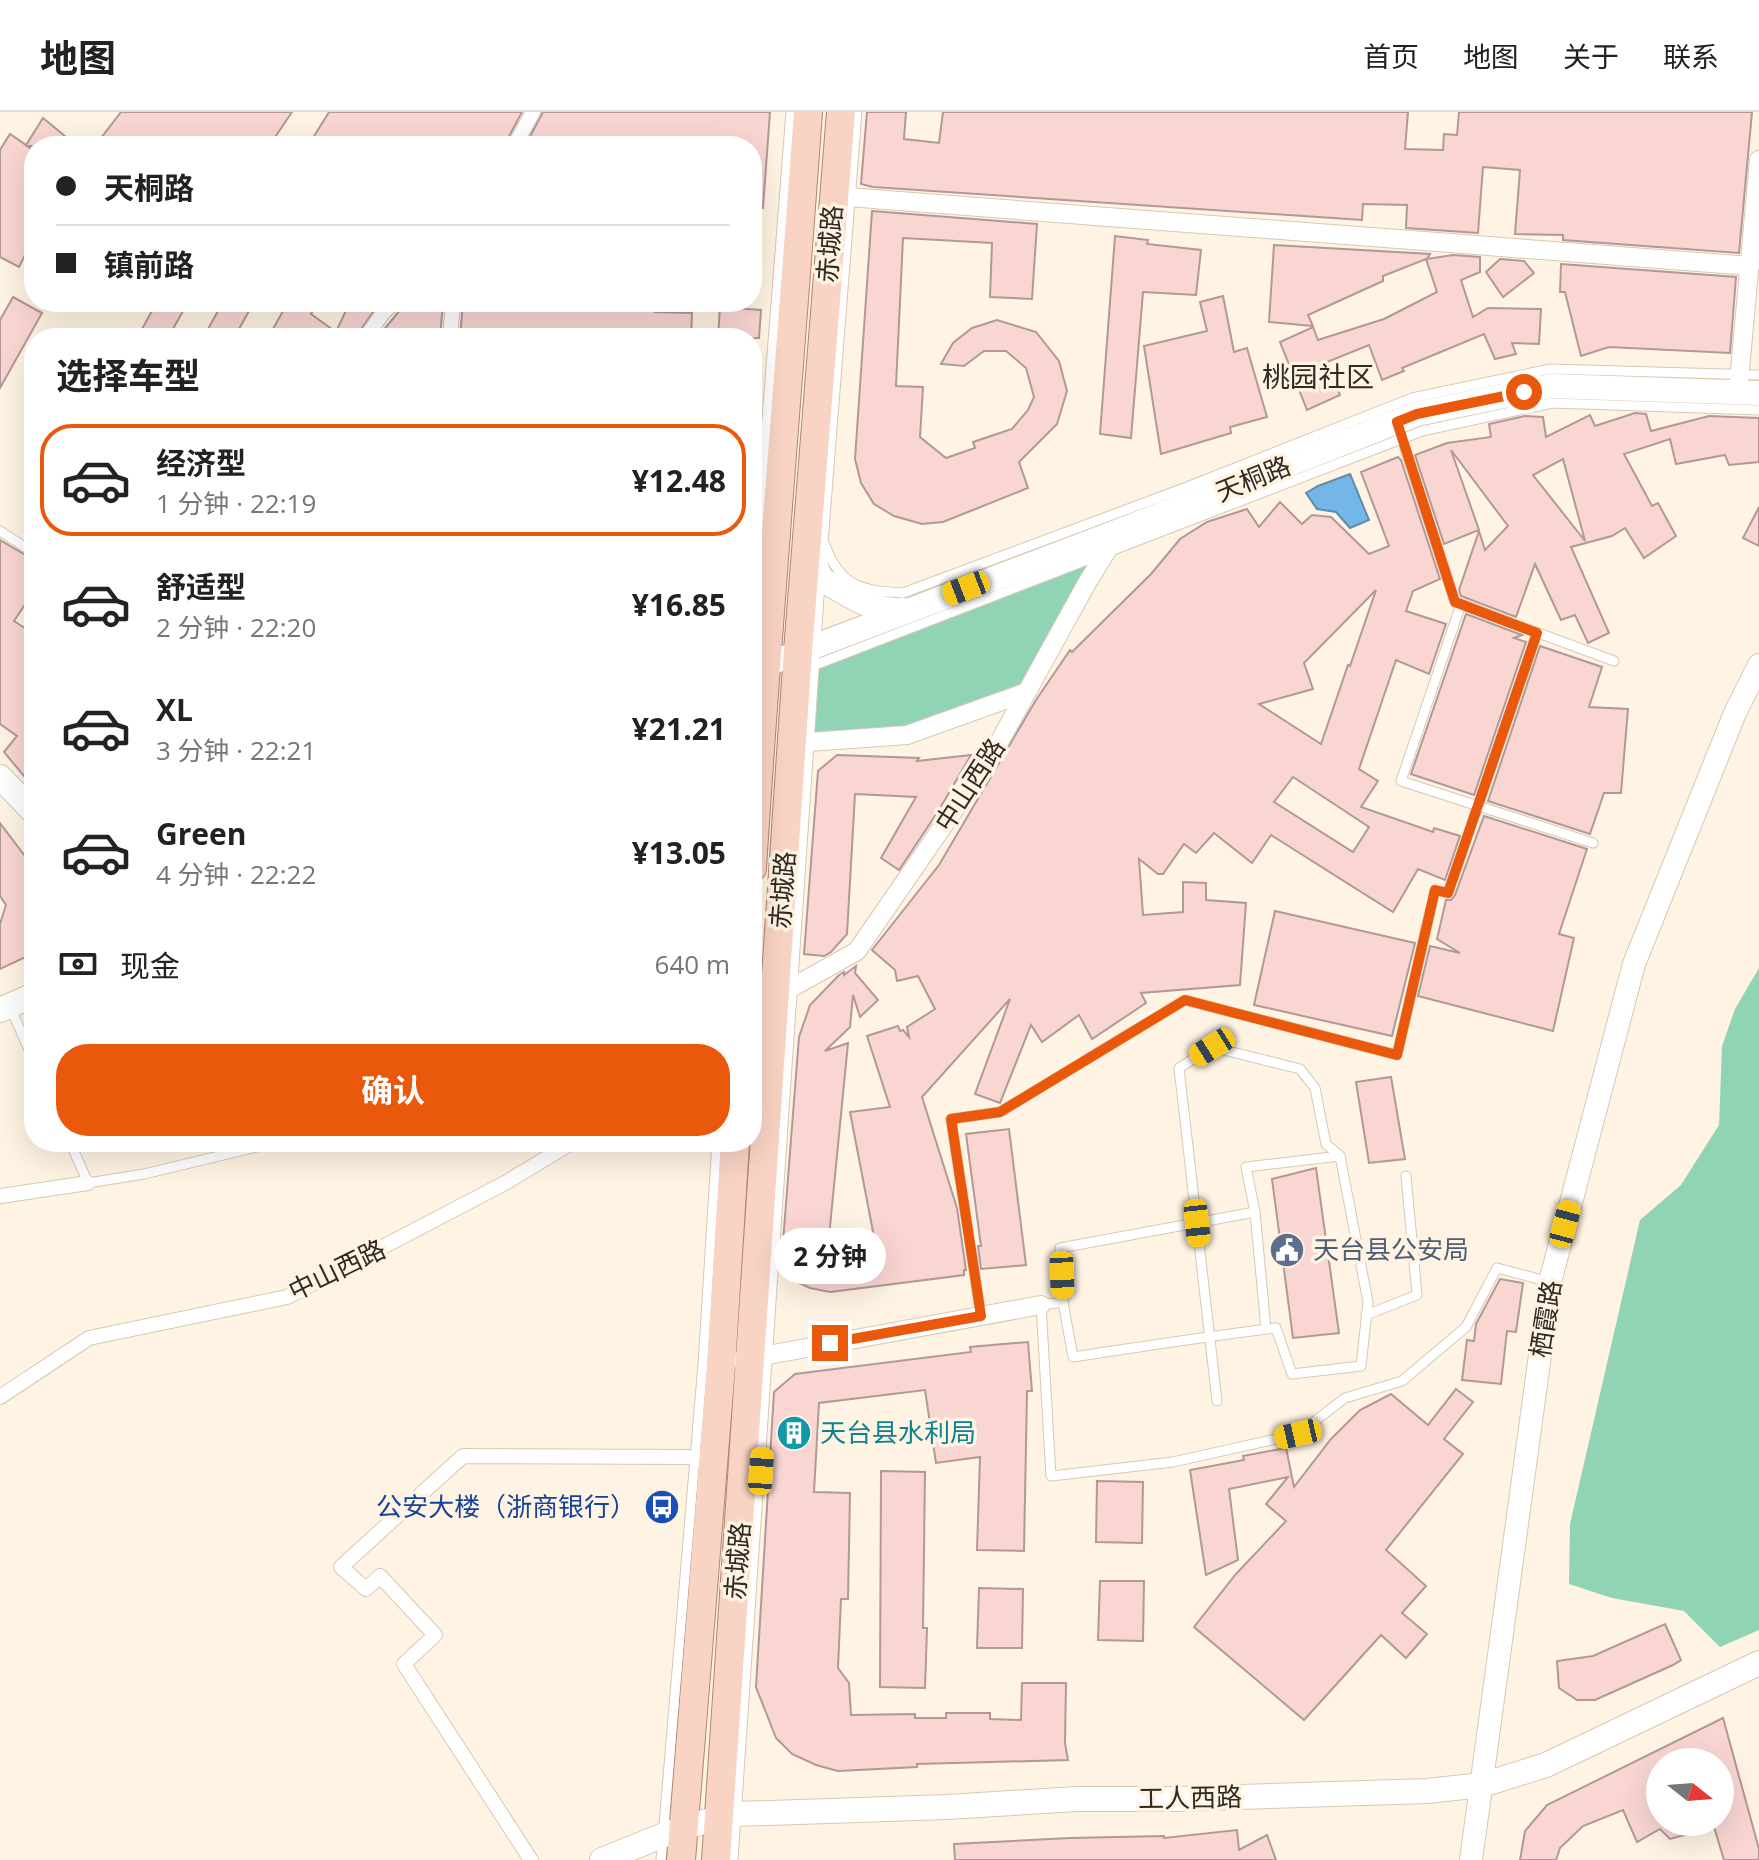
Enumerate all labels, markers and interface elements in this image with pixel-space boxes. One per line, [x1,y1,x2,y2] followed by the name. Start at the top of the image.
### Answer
[40,31,116,83] text: 地图
[1363,37,1419,75] text: 首页
[1463,37,1519,75] text: 地图
[1563,37,1619,75] text: 关于
[1663,37,1719,75] text: 联系
[104,167,194,208] text: 天桐路
[808,204,850,284] street label: 赤城路
[104,244,194,285] text: 镇前路
[56,351,200,400] text: 选择车型
[1262,357,1374,395] district label: 桃园社区
[1506,374,1542,410] route start
[156,442,246,483] text: 经济型
[60,444,132,516] icon: car
[1210,447,1296,509] street label: 天桐路
[632,460,726,501] text: ¥12.48
[156,485,316,521] text: 1 分钟 · 22:19
[156,566,246,607] text: 舒适型
[60,568,132,640] icon: car
[939,568,993,608] car
[632,584,726,625] text: ¥16.85
[156,609,316,645] text: 2 分钟 · 22:20
[156,689,193,730] text: XL
[60,692,132,764] icon: car
[632,708,726,749] text: ¥21.21
[926,731,1013,838] street label: 中山西路
[156,732,316,768] text: 3 分钟 · 22:21
[156,813,247,854] text: Green
[60,816,132,888] icon: car
[632,832,726,873] text: ¥13.05
[761,850,803,930] street label: 赤城路
[156,856,316,892] text: 4 分钟 · 22:22
[56,942,100,986] icon: cash
[120,945,180,986] text: 现金
[655,946,730,982] text: 640 m
[1185,1024,1239,1070] car
[56,1044,730,1136] button: 确认
[1183,1198,1211,1248] car
[1547,1198,1583,1250] car
[774,1227,886,1283] callout: 2 分钟
[282,1230,391,1308] street label: 中山西路
[1268,1231,1306,1269] public building icon: 天台县公安局
[1313,1231,1469,1267] place label: 天台县公安局
[793,1238,867,1274] text: 2 分钟
[1049,1251,1075,1299] car
[1521,1278,1569,1360] street label: 栖霞路
[812,1325,848,1361] route end
[775,1414,813,1452] building icon: 天台县水利局
[820,1414,976,1450] place label: 天台县水利局
[1272,1417,1324,1451] car
[747,1446,775,1496] car
[376,1488,636,1524] place label: 公安大楼（浙商银行）
[643,1488,681,1526] bus stop icon: 公安大楼（浙商银行）
[716,1521,758,1601] street label: 赤城路
[1646,1748,1734,1836] north arrow
[1646,1748,1734,1836] map controls
[1138,1778,1242,1816] street label: 工人西路

